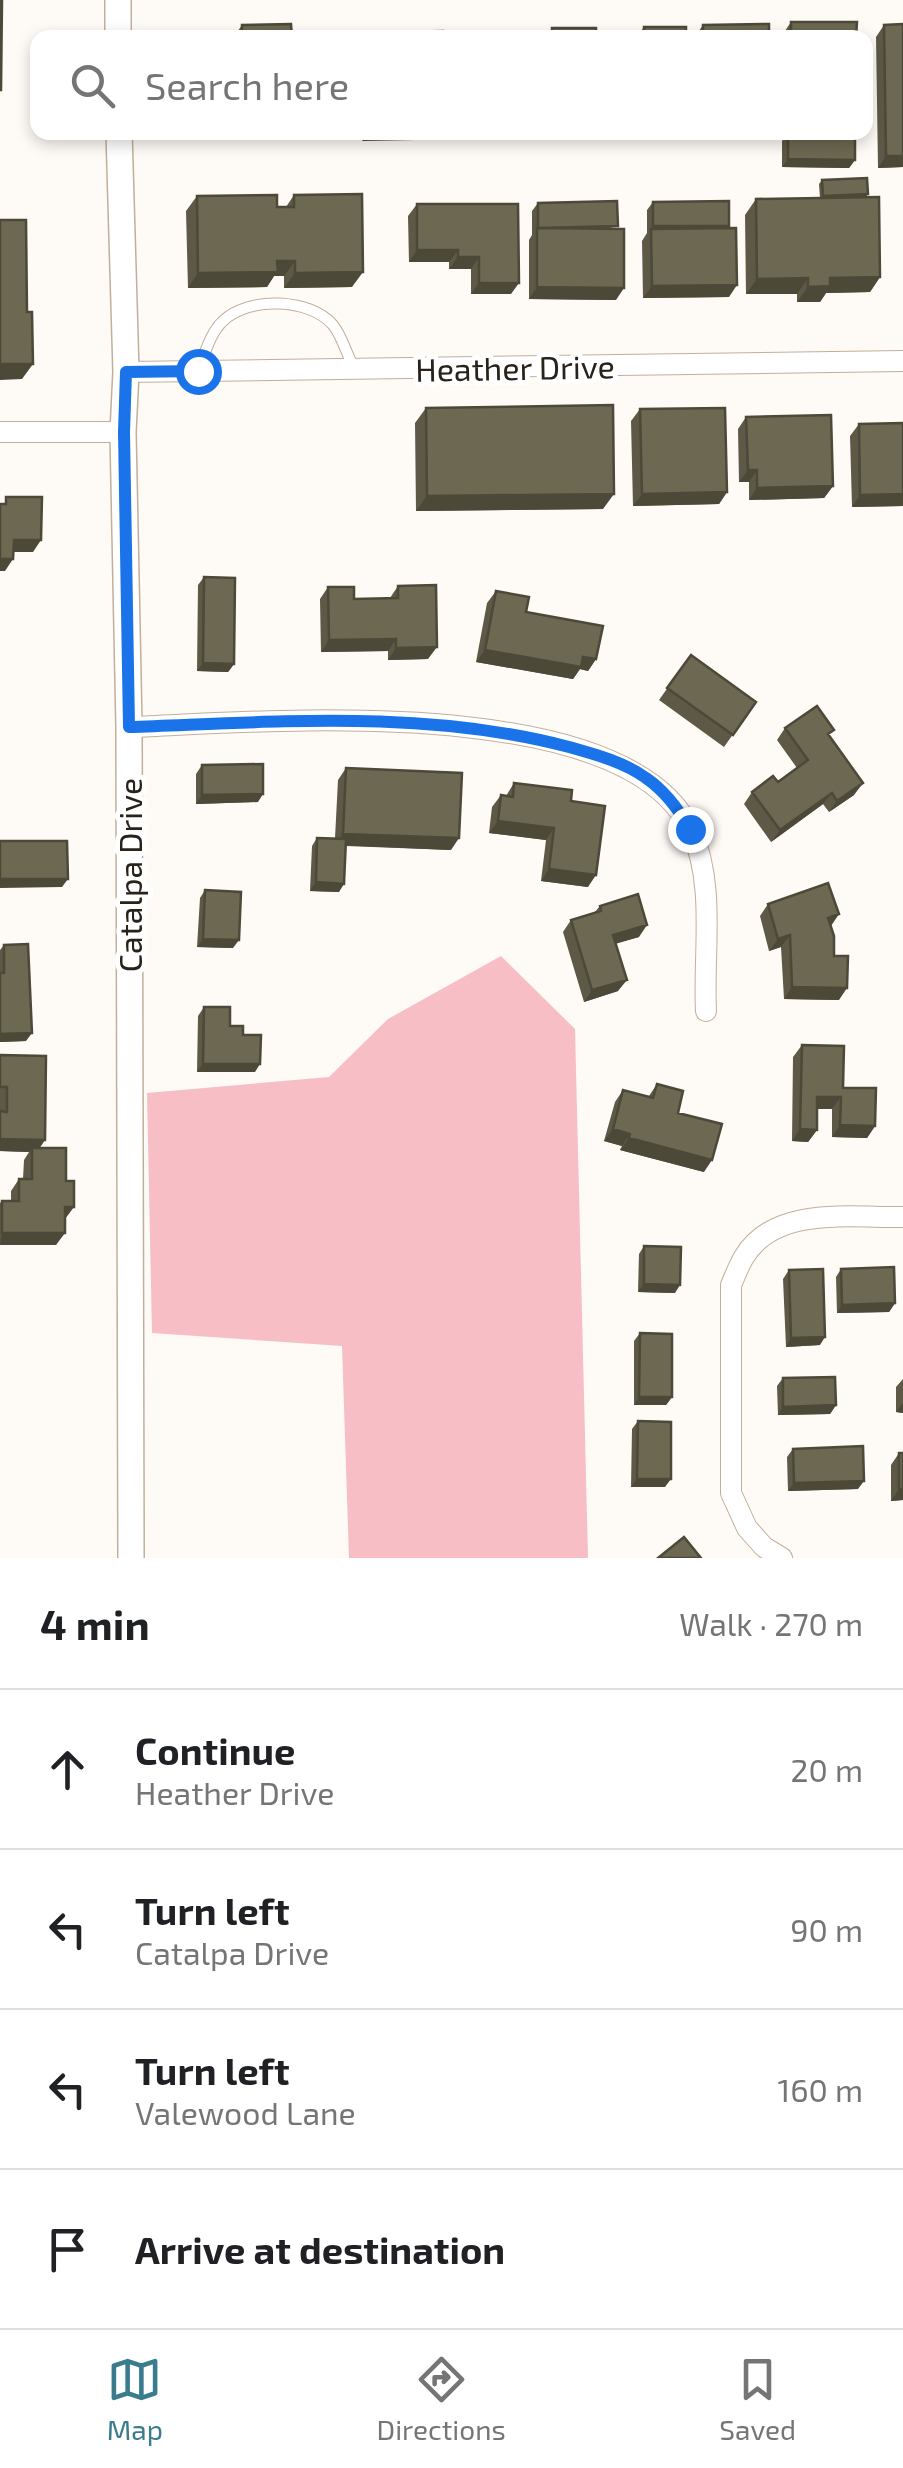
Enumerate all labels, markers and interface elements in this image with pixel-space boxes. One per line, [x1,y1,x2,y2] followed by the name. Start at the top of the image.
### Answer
[30,30,873,140] search box
[65,58,120,113] icon: search
[145,62,349,108] text: Search here
[415,346,615,388] street label: Heather Drive
[176,349,222,395] route start
[110,778,148,972] street label: Catalpa Drive
[668,807,714,853] route end
[40,1598,150,1648] text: 4 min
[679,1604,863,1642] text: Walk · 270 m
[135,1727,295,1773] text: Continue
[40,1742,95,1797] icon: ahead
[791,1750,863,1788] text: 20 m
[135,1773,334,1811] text: Heather Drive
[135,1887,290,1933] text: Turn left
[40,1902,95,1957] icon: left
[790,1910,863,1948] text: 90 m
[135,1933,329,1971] text: Catalpa Drive
[135,2047,290,2093] text: Turn left
[40,2062,95,2117] icon: left
[777,2070,863,2108] text: 160 m
[135,2093,356,2131] text: Valewood Lane
[40,2222,95,2277] icon: arrive
[135,2226,505,2272] text: Arrive at destination
[107,2352,163,2446] tab: Map
[377,2352,506,2446] tab: Directions
[719,2352,796,2446] tab: Saved

